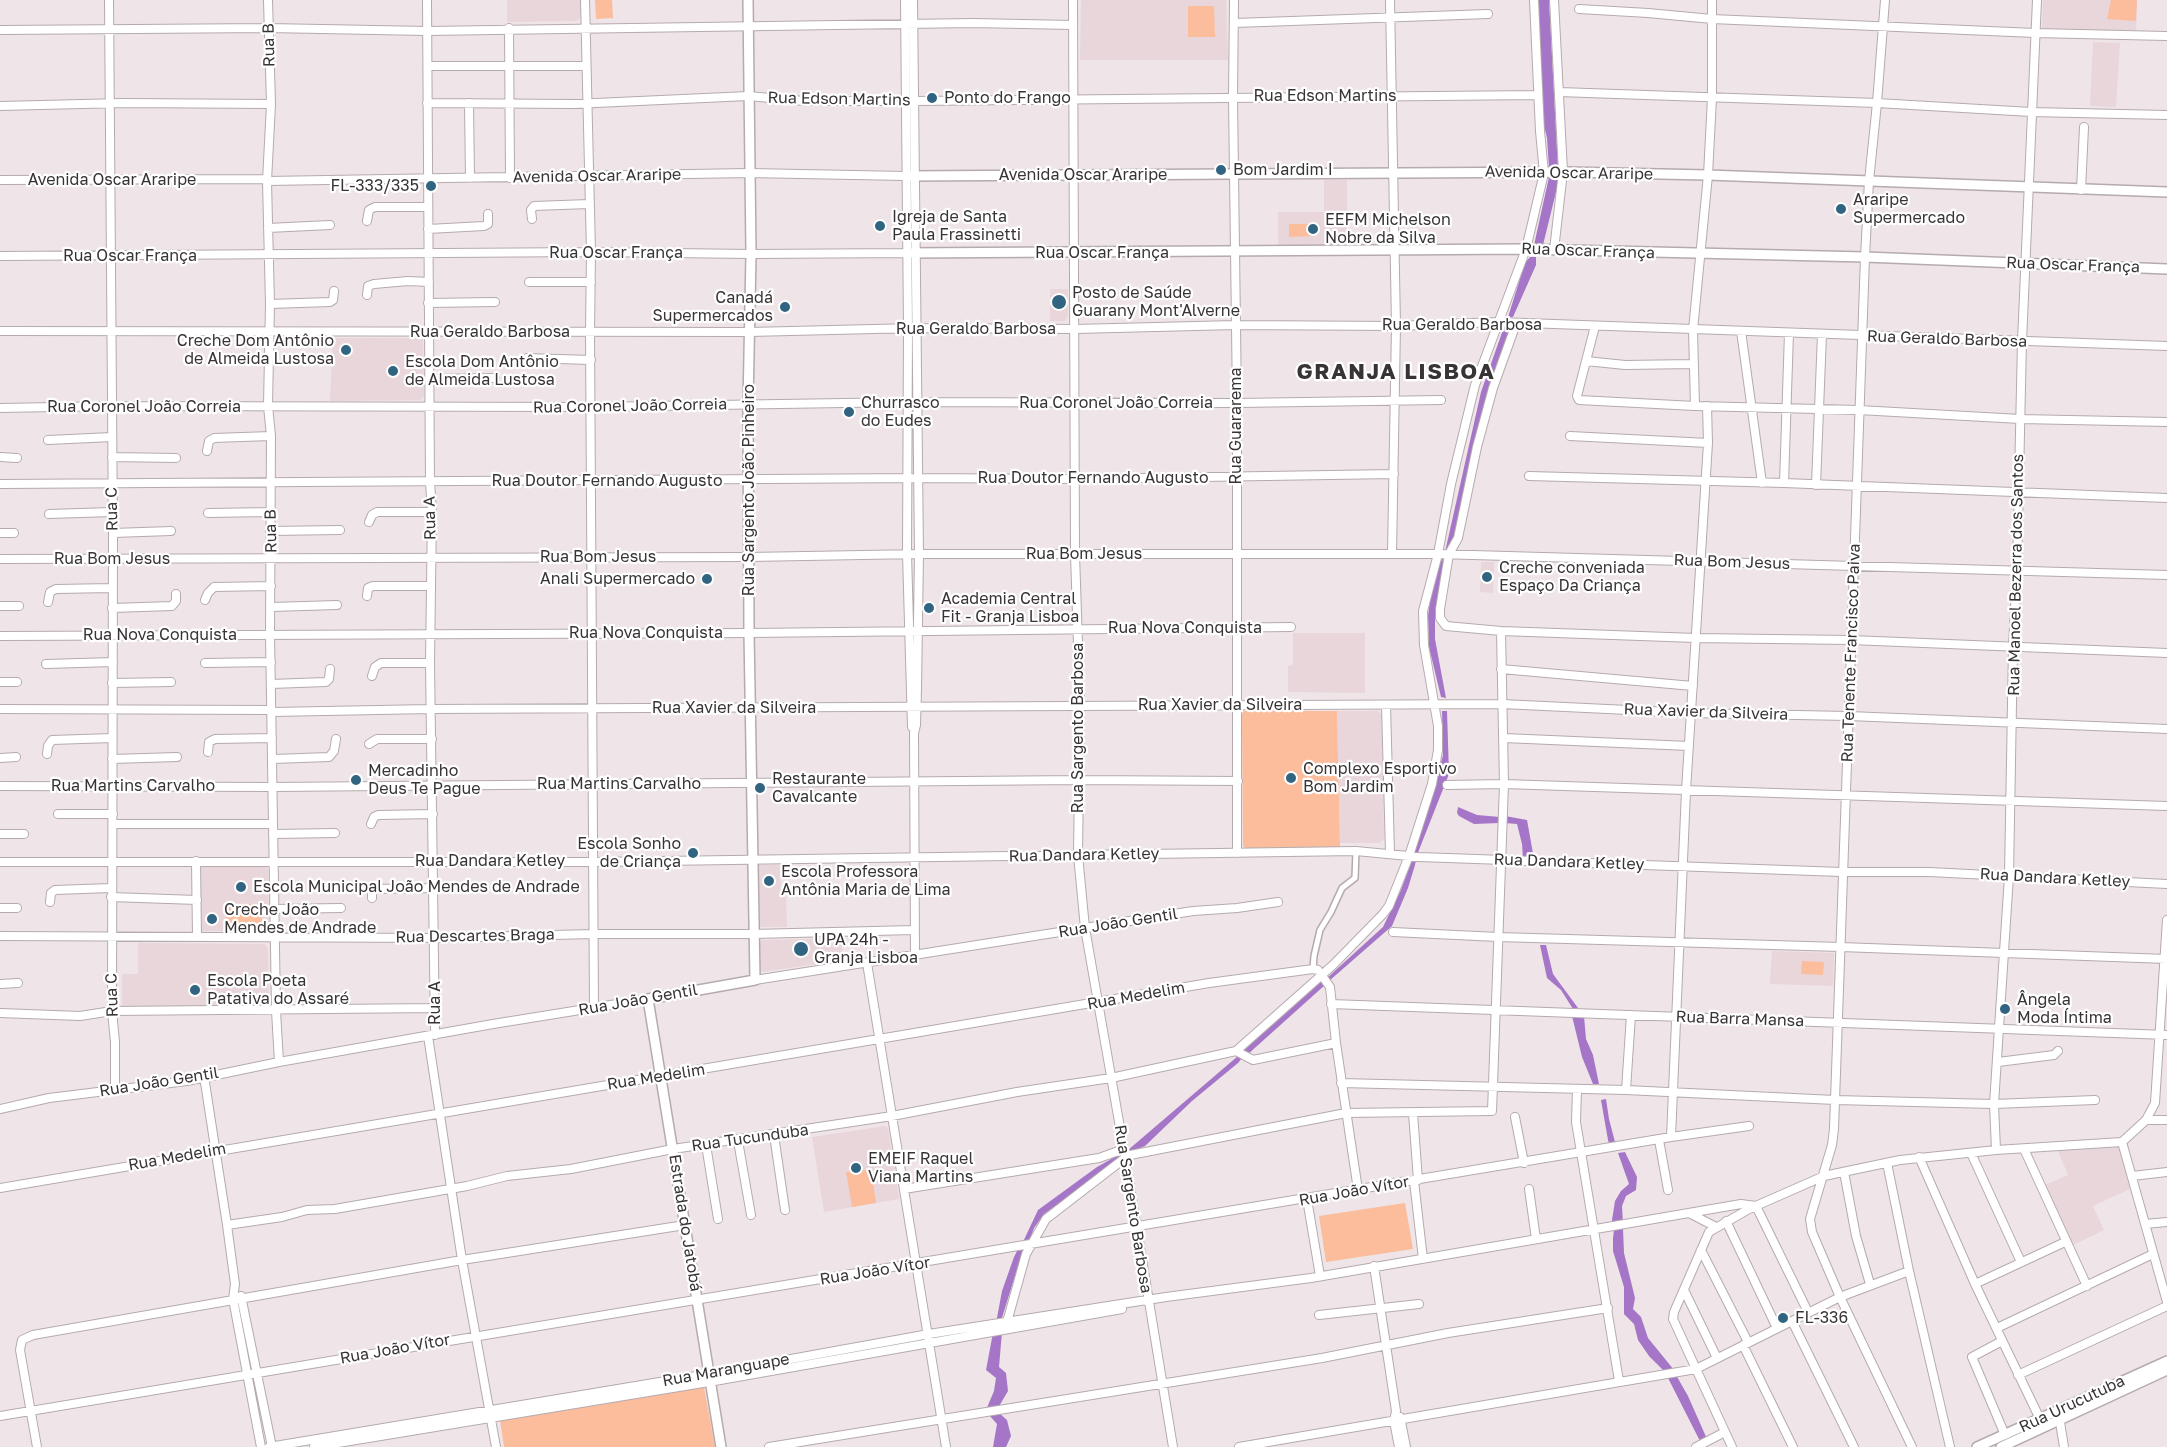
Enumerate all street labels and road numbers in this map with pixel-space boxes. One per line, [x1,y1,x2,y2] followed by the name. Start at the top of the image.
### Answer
[259,23,279,67] street label: Rua B
[1253,86,1397,106] street label: Rua Edson Martins
[767,88,911,110] street label: Rua Edson Martins
[1485,162,1653,184] street label: Avenida Oscar Araripe
[513,165,681,187] street label: Avenida Oscar Araripe
[999,165,1167,185] street label: Avenida Oscar Araripe
[28,170,196,190] street label: Avenida Oscar Araripe
[1521,239,1655,263] street label: Rua Oscar França
[549,243,683,263] street label: Rua Oscar França
[1035,243,1169,263] street label: Rua Oscar França
[63,246,197,266] street label: Rua Oscar França
[2006,253,2140,277] street label: Rua Oscar França
[1382,315,1542,335] street label: Rua Geraldo Barbosa
[896,319,1056,339] street label: Rua Geraldo Barbosa
[410,322,570,342] street label: Rua Geraldo Barbosa
[1867,327,2027,351] street label: Rua Geraldo Barbosa
[1226,368,1246,484] street label: Rua Guararema
[739,384,759,596] street label: Rua Sargento João Pinheiro
[1019,393,1213,413] street label: Rua Coronel João Correia
[533,395,727,417] street label: Rua Coronel João Correia
[47,397,241,417] street label: Rua Coronel João Correia
[2004,454,2028,696] street label: Rua Manoel Bezerra dos Santos
[977,468,1209,488] street label: Rua Doutor Fernando Augusto
[491,471,723,491] street label: Rua Doutor Fernando Augusto
[102,487,122,531] street label: Rua C
[420,496,440,540] street label: Rua A
[261,509,281,553] street label: Rua B
[1838,543,1864,763] street label: Rua Tenente Francisco Paiva
[1026,544,1142,564] street label: Rua Bom Jesus
[540,547,656,567] street label: Rua Bom Jesus
[54,549,170,569] street label: Rua Bom Jesus
[1673,550,1791,574] street label: Rua Bom Jesus
[1108,618,1262,638] street label: Rua Nova Conquista
[569,623,723,643] street label: Rua Nova Conquista
[83,625,237,645] street label: Rua Nova Conquista
[1068,643,1088,813] street label: Rua Sargento Barbosa
[1138,695,1302,715] street label: Rua Xavier da Silveira
[652,698,816,718] street label: Rua Xavier da Silveira
[1623,700,1789,724] street label: Rua Xavier da Silveira
[537,774,701,794] street label: Rua Martins Carvalho
[51,776,215,796] street label: Rua Martins Carvalho
[1009,844,1159,866] street label: Rua Dandara Ketley
[1493,850,1645,874] street label: Rua Dandara Ketley
[415,851,565,871] street label: Rua Dandara Ketley
[1979,864,2131,892] street label: Rua Dandara Ketley
[1057,904,1179,942] street label: Rua João Gentil
[395,925,555,947] street label: Rua Descartes Braga
[102,973,122,1017] street label: Rua C
[1086,978,1186,1014] street label: Rua Medelim
[577,980,699,1020] street label: Rua João Gentil
[425,981,445,1025] street label: Rua A
[1675,1007,1805,1031] street label: Rua Barra Mansa
[606,1060,706,1094] street label: Rua Medelim
[98,1063,220,1101] street label: Rua João Gentil
[690,1120,810,1156] street label: Rua Tucunduba
[1110,1123,1156,1295] street label: Rua Sargento Barbosa
[127,1139,227,1175] street label: Rua Medelim
[665,1153,705,1293] street label: Estrada do Jatobá
[1297,1172,1411,1210] street label: Rua João Vítor
[818,1253,932,1289] street label: Rua João Vítor
[338,1330,452,1368] street label: Rua João Vítor
[661,1349,791,1391] street label: Rua Maranguape
[2016,1371,2128,1437] street label: Rua Urucutuba

